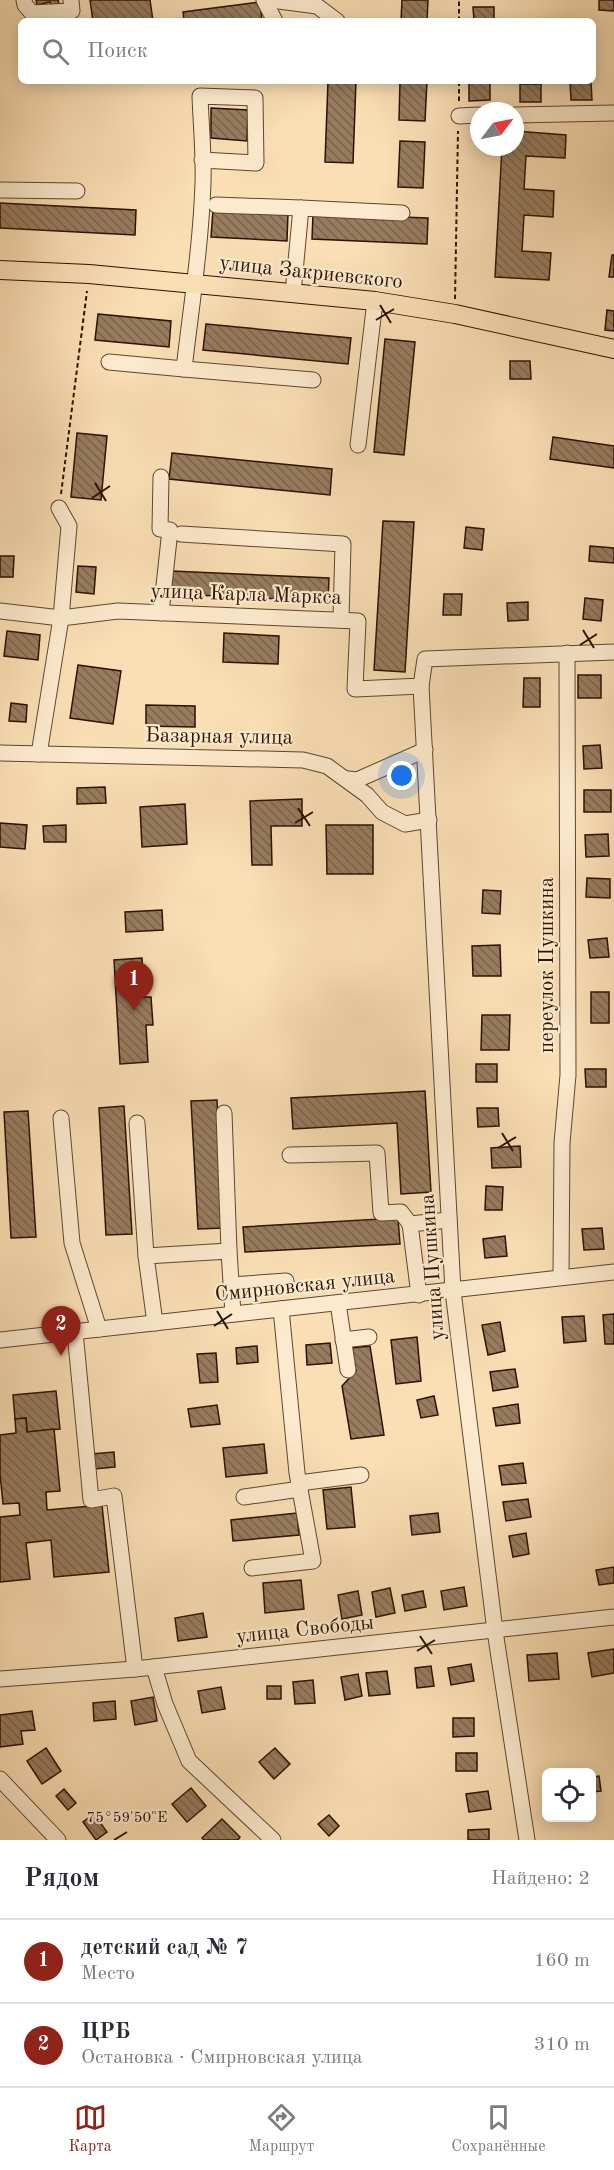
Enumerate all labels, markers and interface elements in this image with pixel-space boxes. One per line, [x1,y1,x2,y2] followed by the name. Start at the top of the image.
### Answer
[18,18,596,84] search box
[39,35,72,68] icon: search
[87,40,148,62] text: Поиск
[470,102,524,156] north arrow
[218,253,404,293] street label: улица Закриевского
[150,581,342,609] street label: улица Карла Маркса
[145,725,293,749] street label: Базарная улица
[387,761,416,790] your location
[537,877,558,1053] street label: переулок Пушкина
[114,962,154,1011] pin: 1
[417,1193,449,1341] street label: улица Пушкина
[214,1266,396,1306] street label: Смирновская улица
[42,1306,80,1356] pin: 2
[235,1612,375,1648] street label: улица Свободы
[542,1768,596,1822] map controls
[542,1768,596,1822] button: locate
[87,1811,167,1826] text: 75°59'50"E
[24,1866,99,1892] text: Рядом
[491,1869,590,1889] text: Найдено: 2
[81,1937,248,1959] text: детский сад № 7
[38,1951,49,1971] text: 1
[534,1951,590,1971] text: 160 m
[81,1964,135,1984] text: Место
[81,2021,130,2043] text: ЦРБ
[38,2035,49,2055] text: 2
[534,2035,590,2055] text: 310 m
[81,2048,363,2068] text: Остановка · Смирновская улица
[68,2101,112,2157] tab: Карта
[249,2101,314,2157] tab: Маршрут
[451,2101,546,2157] tab: Сохранённые

